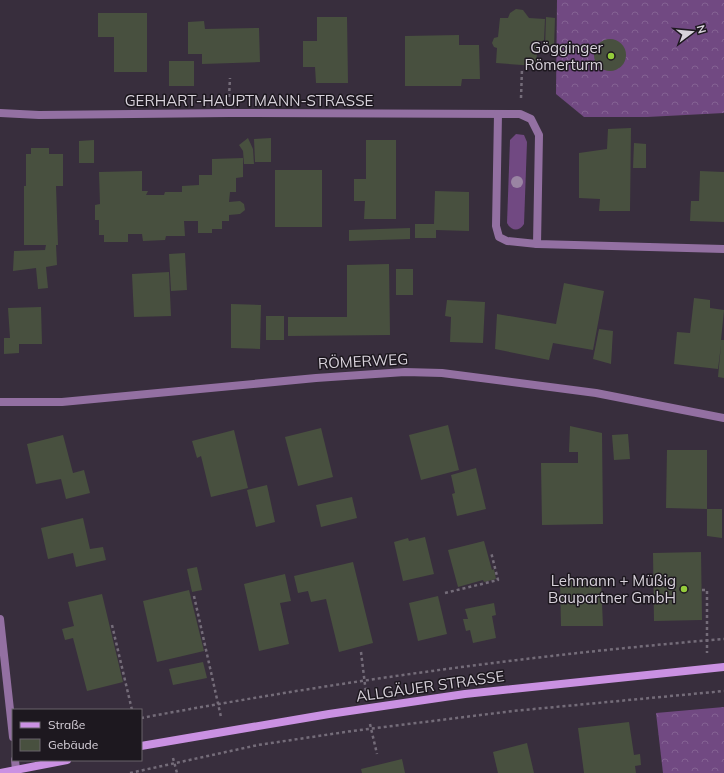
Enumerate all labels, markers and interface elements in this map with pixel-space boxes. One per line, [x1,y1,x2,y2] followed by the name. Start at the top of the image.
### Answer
[672,12,712,52] north arrow
[694,23,709,35] text: N
[525,38,604,74] place label: Gögginger Römerturm
[606,51,616,61] marker: Gögginger Römerturm
[125,91,374,110] street label: GERHART-HAUPTMANN-STRASSE
[317,349,409,373] street label: RÖMERWEG
[548,571,676,607] place label: Lehmann + Müßig Baupartner GmbH
[679,584,689,594] marker: Lehmann + Müßig Baupartner GmbH
[355,666,506,706] street label: ALLGÄUER STRASSE
[12,709,142,761] legend
[48,717,85,732] text: Straße
[48,737,98,752] text: Gebäude

